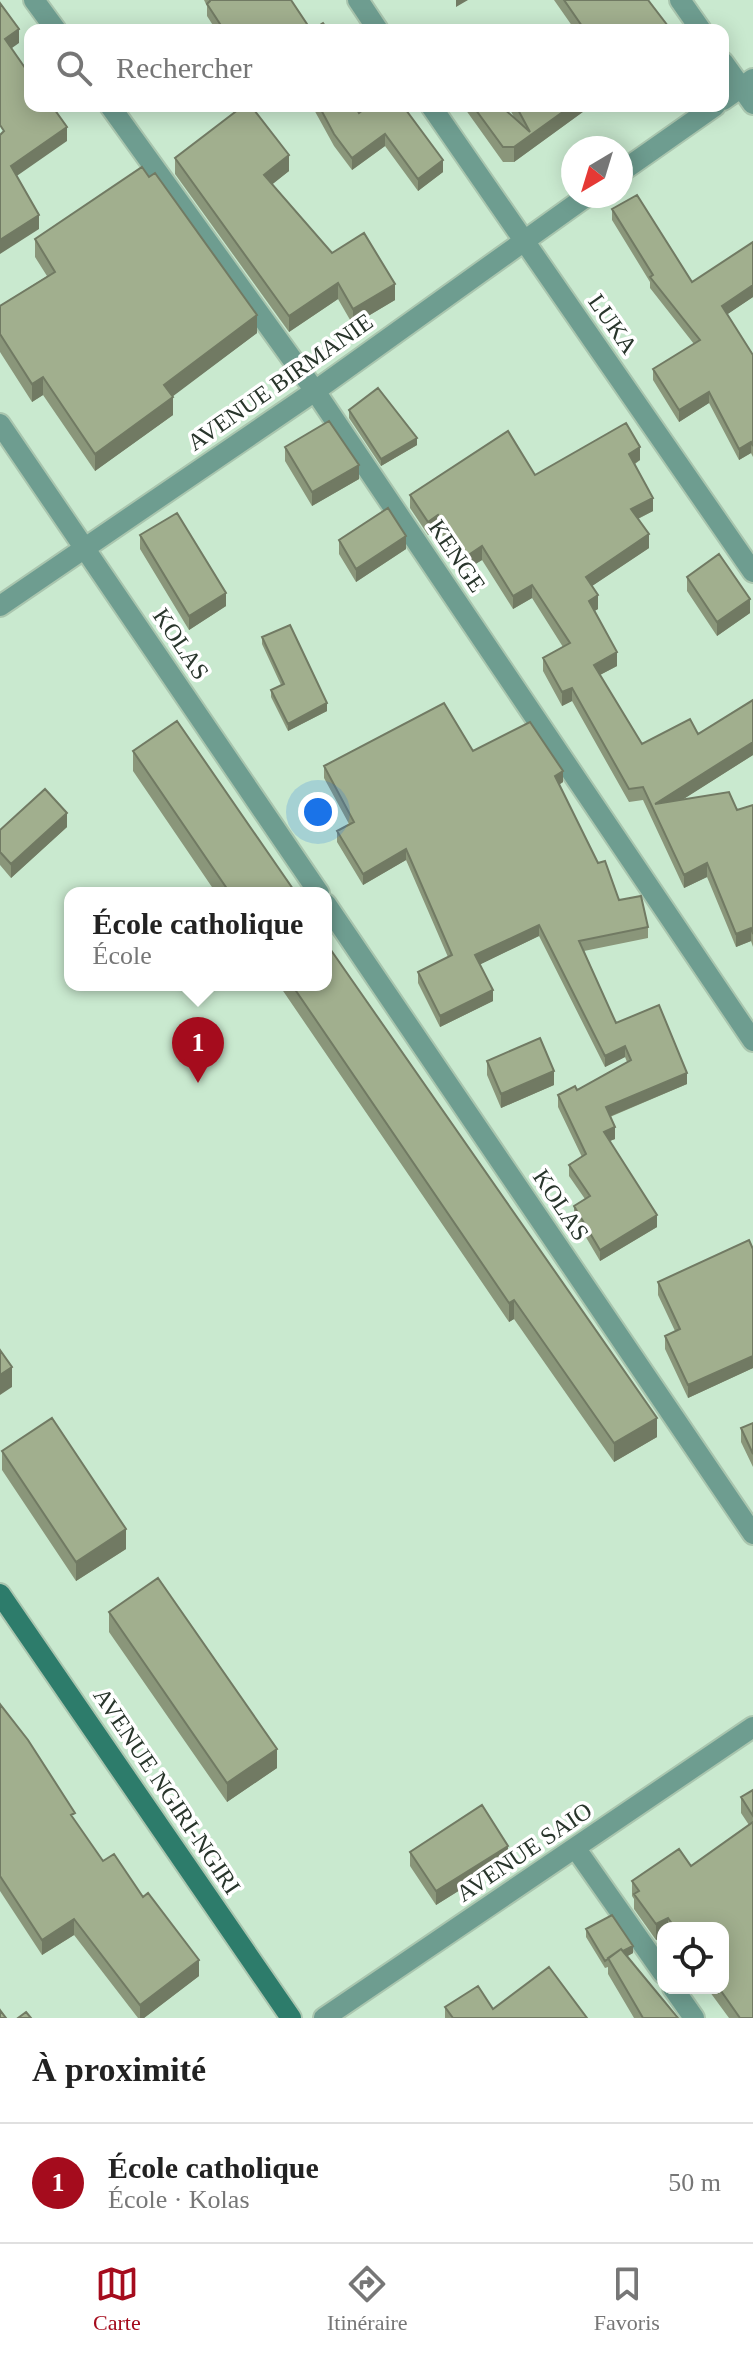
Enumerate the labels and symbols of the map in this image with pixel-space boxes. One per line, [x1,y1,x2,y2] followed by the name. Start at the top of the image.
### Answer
[561,136,633,208] north arrow
[583,289,643,359] street label: LUKA
[182,308,378,456] street label: AVENUE BIRMANIE
[423,515,491,597] street label: KENGE
[148,604,214,684] street label: KOLAS
[298,792,338,832] your location
[172,1017,224,1083] pin: 1
[528,1165,594,1245] street label: KOLAS
[88,1683,246,1899] street label: AVENUE NGIRI-NGIRI
[451,1797,597,1907] street label: AVENUE SAIO

